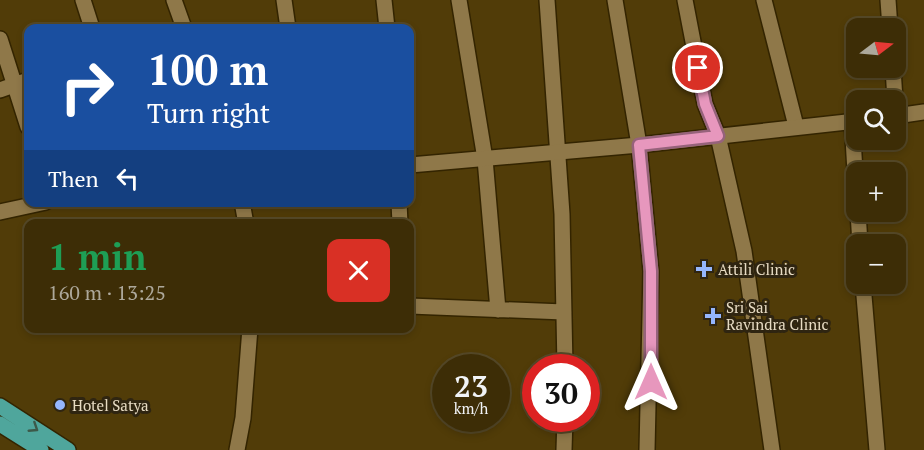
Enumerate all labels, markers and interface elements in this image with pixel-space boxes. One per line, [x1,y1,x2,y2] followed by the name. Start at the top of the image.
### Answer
[846,18,906,78] north arrow
[846,18,906,294] map controls
[147,41,268,97] text: 100 m
[672,42,723,93] pin
[48,48,126,126] icon: right
[681,51,714,84] icon: arrive
[846,90,906,150] button: search
[147,95,270,131] text: Turn right
[111,162,144,195] icon: left
[846,162,906,222] button: +
[48,164,99,193] text: Then
[48,233,146,280] text: 1 min
[846,234,906,294] button: −
[327,239,390,302] button: close
[718,259,795,279] place label: Attili Clinic
[695,260,713,278] marker: Attili Clinic
[48,279,166,306] text: 160 m · 13:25
[726,297,829,334] place label: Sri Sai Ravindra Clinic
[704,307,722,325] marker: Sri Sai Ravindra Clinic
[619,350,683,414] position arrow
[522,354,600,432] speed limit sign: 30
[454,366,488,406] text: 23
[72,395,149,415] place label: Hotel Satya
[53,398,67,412] marker: Hotel Satya
[454,398,488,418] text: km/h
[27,421,38,432] one-way arrow

